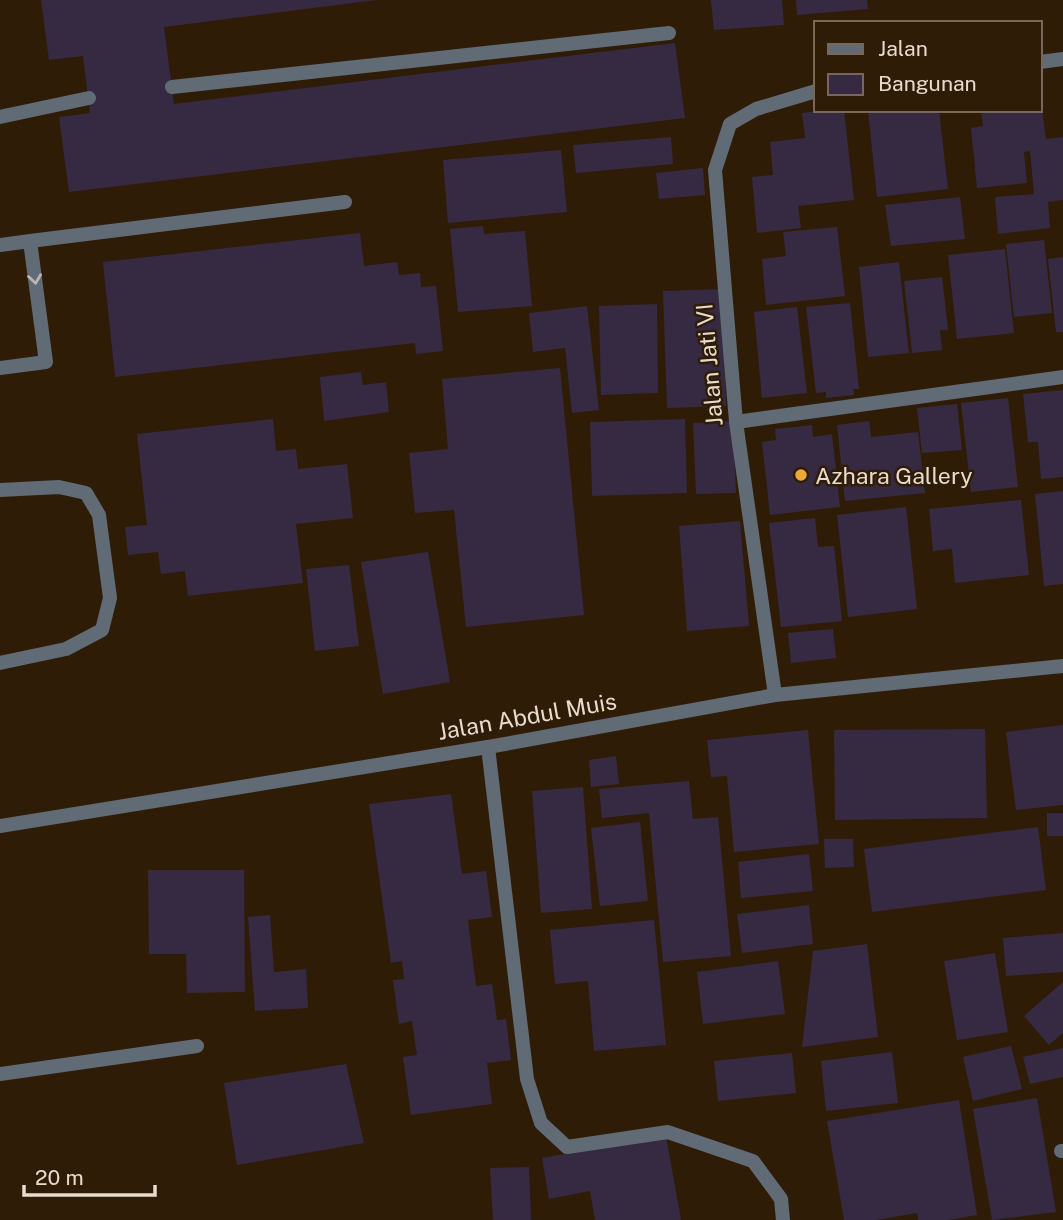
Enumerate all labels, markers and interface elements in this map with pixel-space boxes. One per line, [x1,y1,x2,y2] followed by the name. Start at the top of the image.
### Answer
[814,21,1042,112] legend
[878,36,928,61] text: Jalan
[878,71,977,96] text: Bangunan
[27,274,42,285] one-way arrow
[690,303,728,427] street label: Jalan Jati VI
[815,462,973,489] place label: Azhara Gallery
[793,467,809,483] marker: Azhara Gallery
[435,687,619,745] street label: Jalan Abdul Muis
[24,1154,156,1198] scale bar
[35,1165,84,1190] text: 20 m

